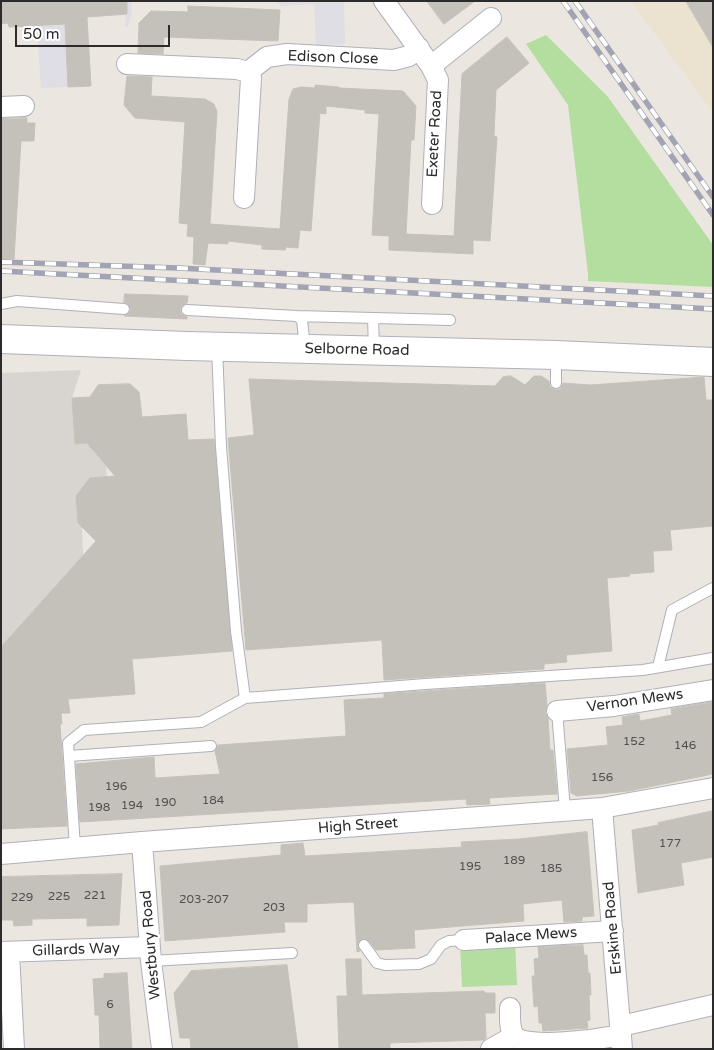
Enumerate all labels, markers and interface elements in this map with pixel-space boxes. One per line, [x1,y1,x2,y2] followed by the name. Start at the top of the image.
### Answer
[18,15,172,47] scale bar
[23,25,60,43] text: 50 m
[287,47,379,69] street label: Edison Close
[424,90,446,178] street label: Exeter Road
[304,340,410,360] street label: Selborne Road
[586,685,684,717] street label: Vernon Mews
[623,735,645,749] house number: 152
[674,739,696,753] house number: 146
[591,771,613,785] house number: 156
[105,780,127,794] house number: 196
[202,794,224,808] house number: 184
[154,796,176,810] house number: 190
[121,799,143,813] house number: 194
[88,801,110,815] house number: 198
[317,814,399,838] street label: High Street
[659,837,681,851] house number: 177
[503,854,525,868] house number: 189
[459,860,481,874] house number: 195
[540,862,562,876] house number: 185
[600,881,626,975] street label: Erskine Road
[84,889,106,903] house number: 221
[48,890,70,904] house number: 225
[137,890,165,1000] street label: Westbury Road
[11,891,33,905] house number: 229
[179,893,229,907] house number: 203-207
[263,901,285,915] house number: 203
[484,924,578,948] street label: Palace Mews
[32,939,120,961] street label: Gillards Way
[106,998,114,1012] house number: 6

